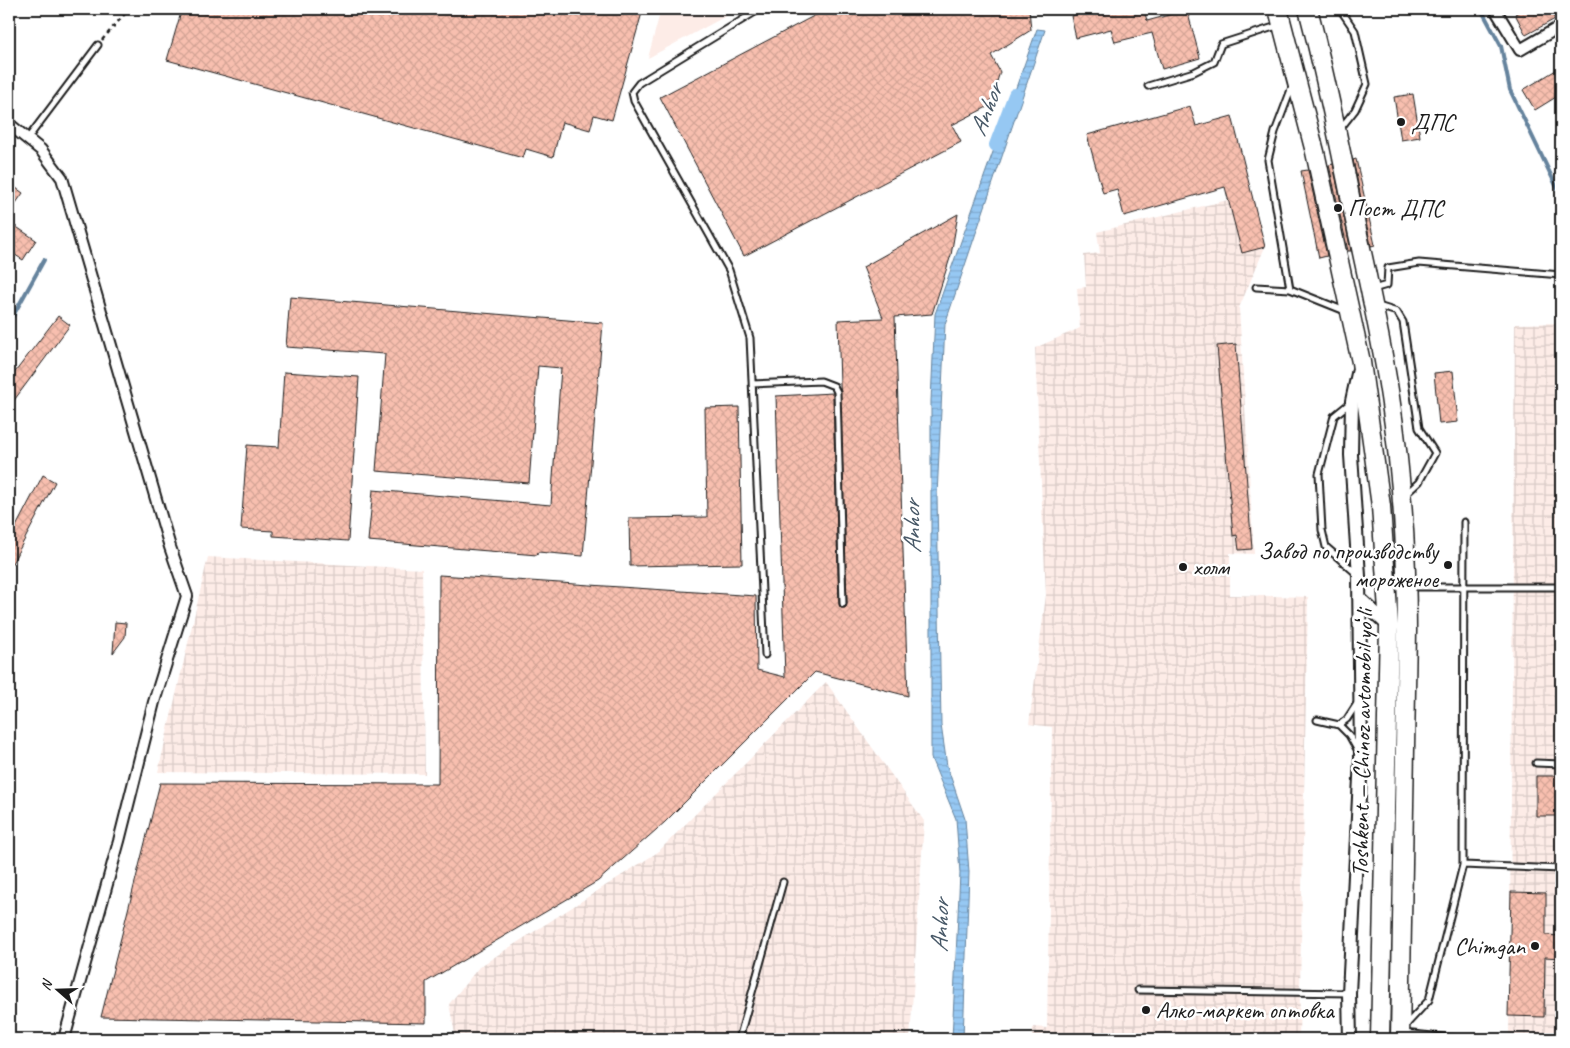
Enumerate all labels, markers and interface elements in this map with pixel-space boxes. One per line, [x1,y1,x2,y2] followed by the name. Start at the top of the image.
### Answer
[962,76,1012,140] water label: Anhor
[1411,107,1457,137] place label: ДПС
[1395,116,1407,128] marker: ДПС
[1348,193,1446,223] place label: Пост ДПС
[1332,202,1344,214] marker: Пост ДПС
[895,496,928,554] water label: Anhor
[1258,536,1440,594] place label: Завод по производству мороженое
[1193,552,1230,582] place label: холм
[1442,559,1454,571] marker: Завод по производству мороженое
[1177,561,1189,573] marker: холм
[1345,606,1379,877] street label: Toshkent — Chinoz avtomobil yoʻli
[923,895,957,953] water label: Anhor
[1454,931,1526,961] place label: Chimgan
[1529,940,1541,952] marker: Chimgan
[32,966,82,1016] north arrow
[37,977,57,993] text: N
[1156,995,1335,1025] place label: Алко-маркет оптовка
[1140,1004,1152,1016] marker: Алко-маркет оптовка

